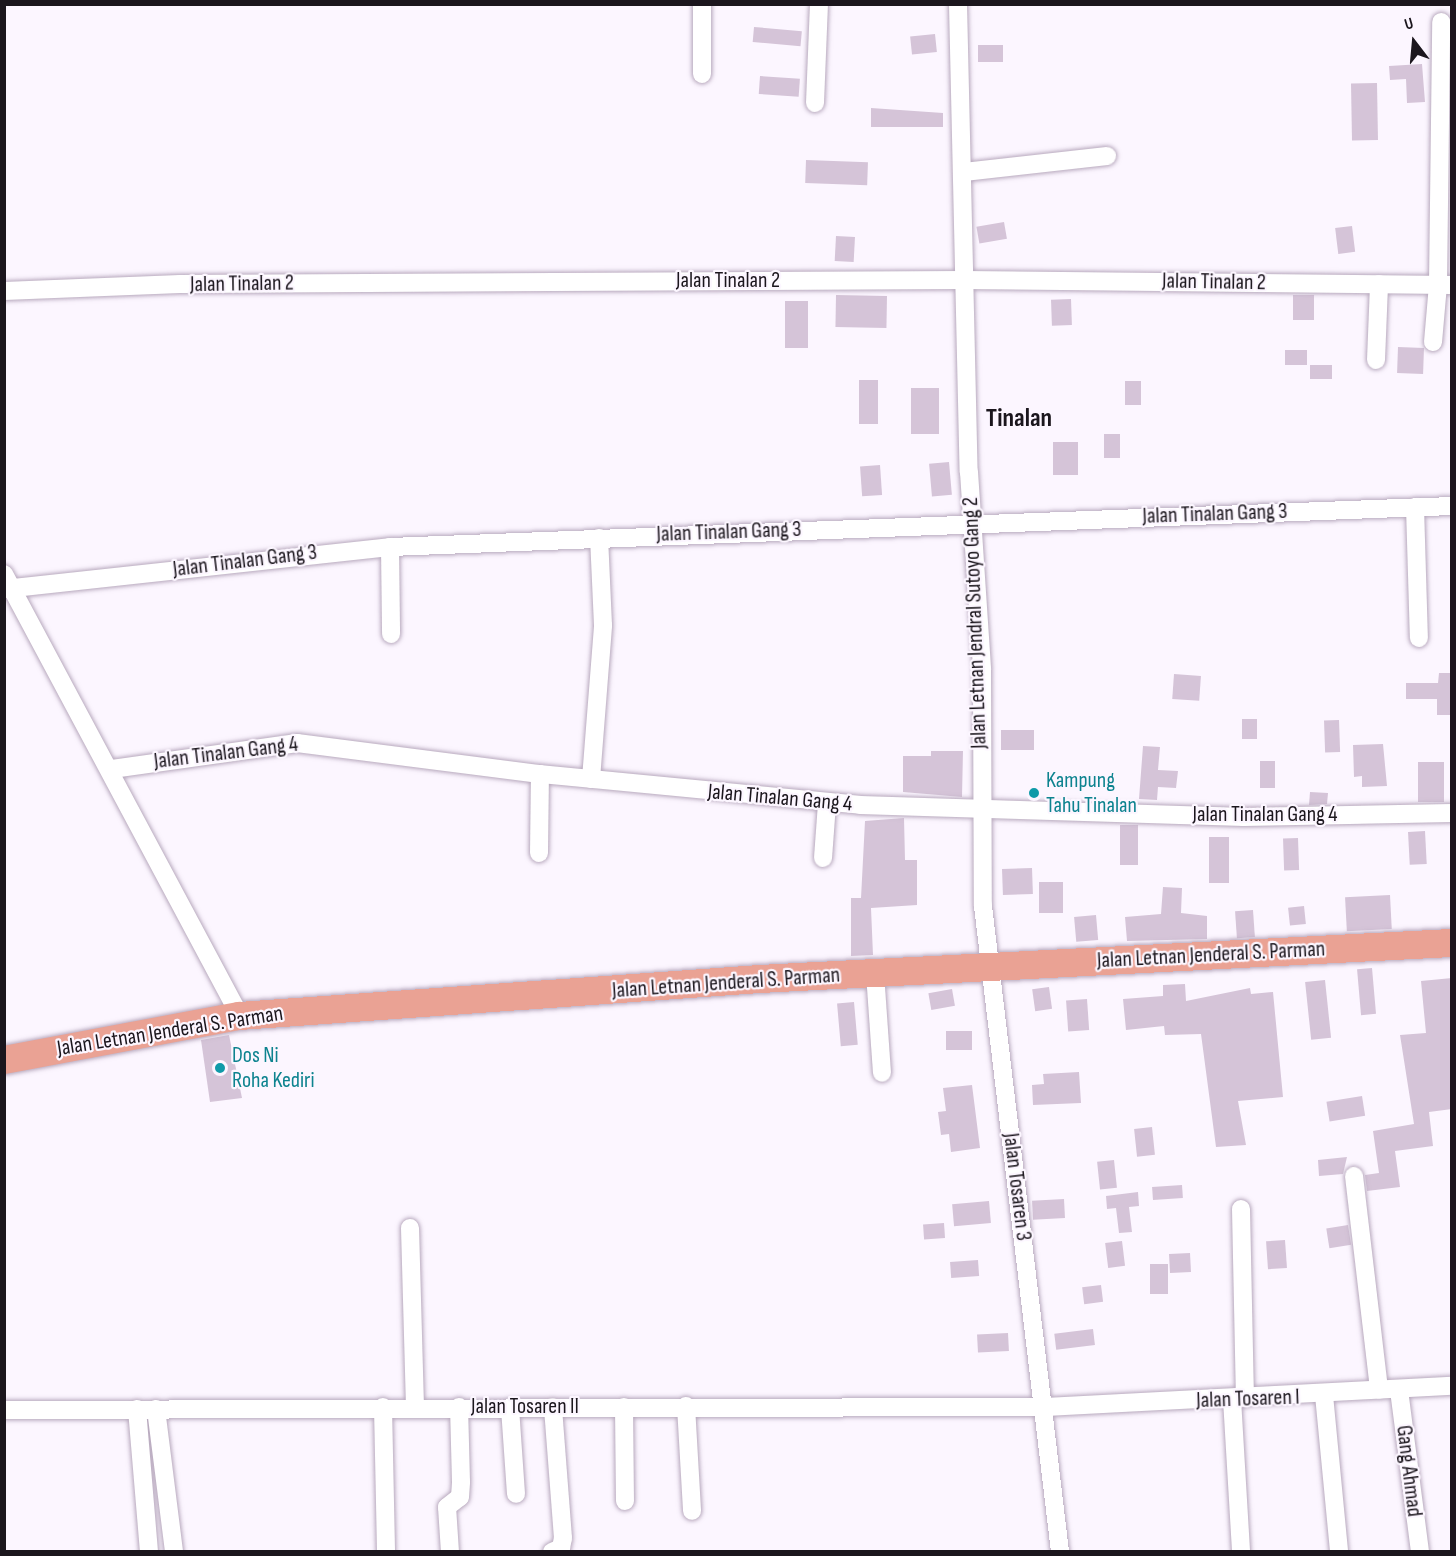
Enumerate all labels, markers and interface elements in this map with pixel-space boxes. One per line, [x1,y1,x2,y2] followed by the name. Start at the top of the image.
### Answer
[1384,12,1444,72] north arrow
[1402,14,1416,34] text: U
[676,268,780,294] street label: Jalan Tinalan 2
[1162,268,1266,296] street label: Jalan Tinalan 2
[190,270,294,298] street label: Jalan Tinalan 2
[986,403,1052,435] district label: Tinalan
[957,497,993,749] street label: Jalan Letnan Jendral Sutoyo Gang 2
[1142,498,1288,530] street label: Jalan Tinalan Gang 3
[656,516,802,548] street label: Jalan Tinalan Gang 3
[171,539,319,583] street label: Jalan Tinalan Gang 3
[152,731,300,775] street label: Jalan Tinalan Gang 4
[1046,767,1137,818] place label: Kampung Tahu Tinalan
[707,779,853,817] street label: Jalan Tinalan Gang 4
[1027,786,1041,800] marker: Kampung Tahu Tinalan
[1192,802,1338,828] street label: Jalan Tinalan Gang 4
[1096,936,1326,974] street label: Jalan Letnan Jenderal S. Parman
[611,962,841,1004] street label: Jalan Letnan Jenderal S. Parman
[55,1000,285,1062] street label: Jalan Letnan Jenderal S. Parman
[232,1042,314,1094] place label: Dos Ni Roha Kediri
[213,1061,227,1075] marker: Dos Ni Roha Kediri
[997,1132,1037,1242] street label: Jalan Tosaren 3
[1196,1384,1300,1414] street label: Jalan Tosaren I
[471,1394,579,1420] street label: Jalan Tosaren II
[1390,1424,1428,1518] street label: Gang Ahmad

